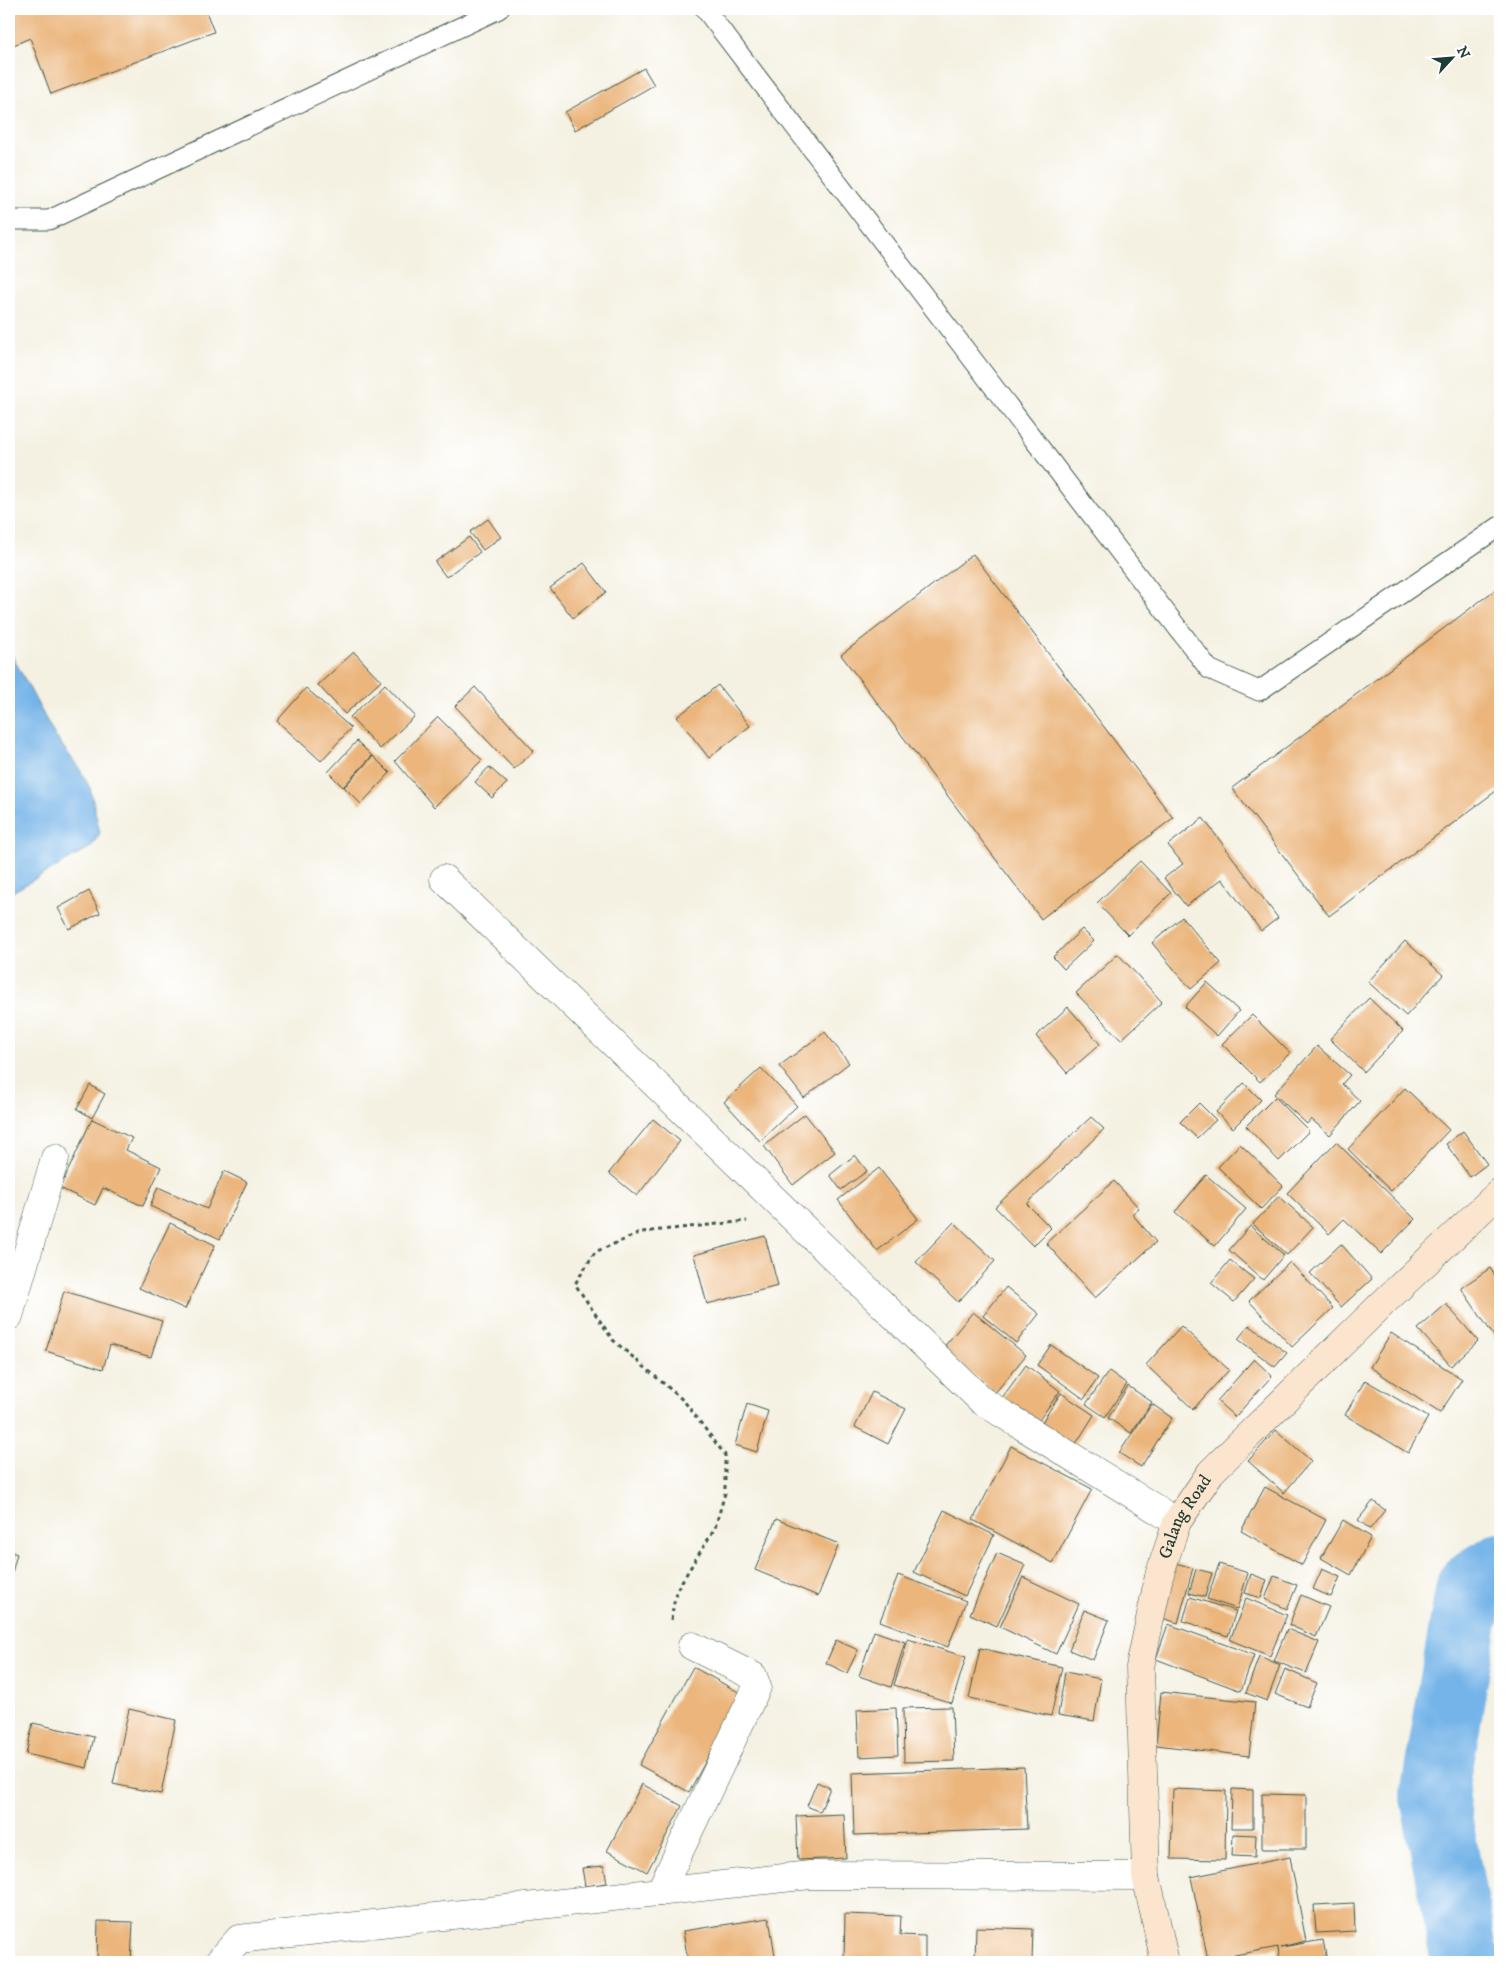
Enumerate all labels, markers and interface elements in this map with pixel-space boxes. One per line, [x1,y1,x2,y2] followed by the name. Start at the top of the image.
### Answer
[1426,32,1476,82] north arrow
[1452,44,1474,62] text: N
[1154,1471,1217,1562] street label: Galang Road

